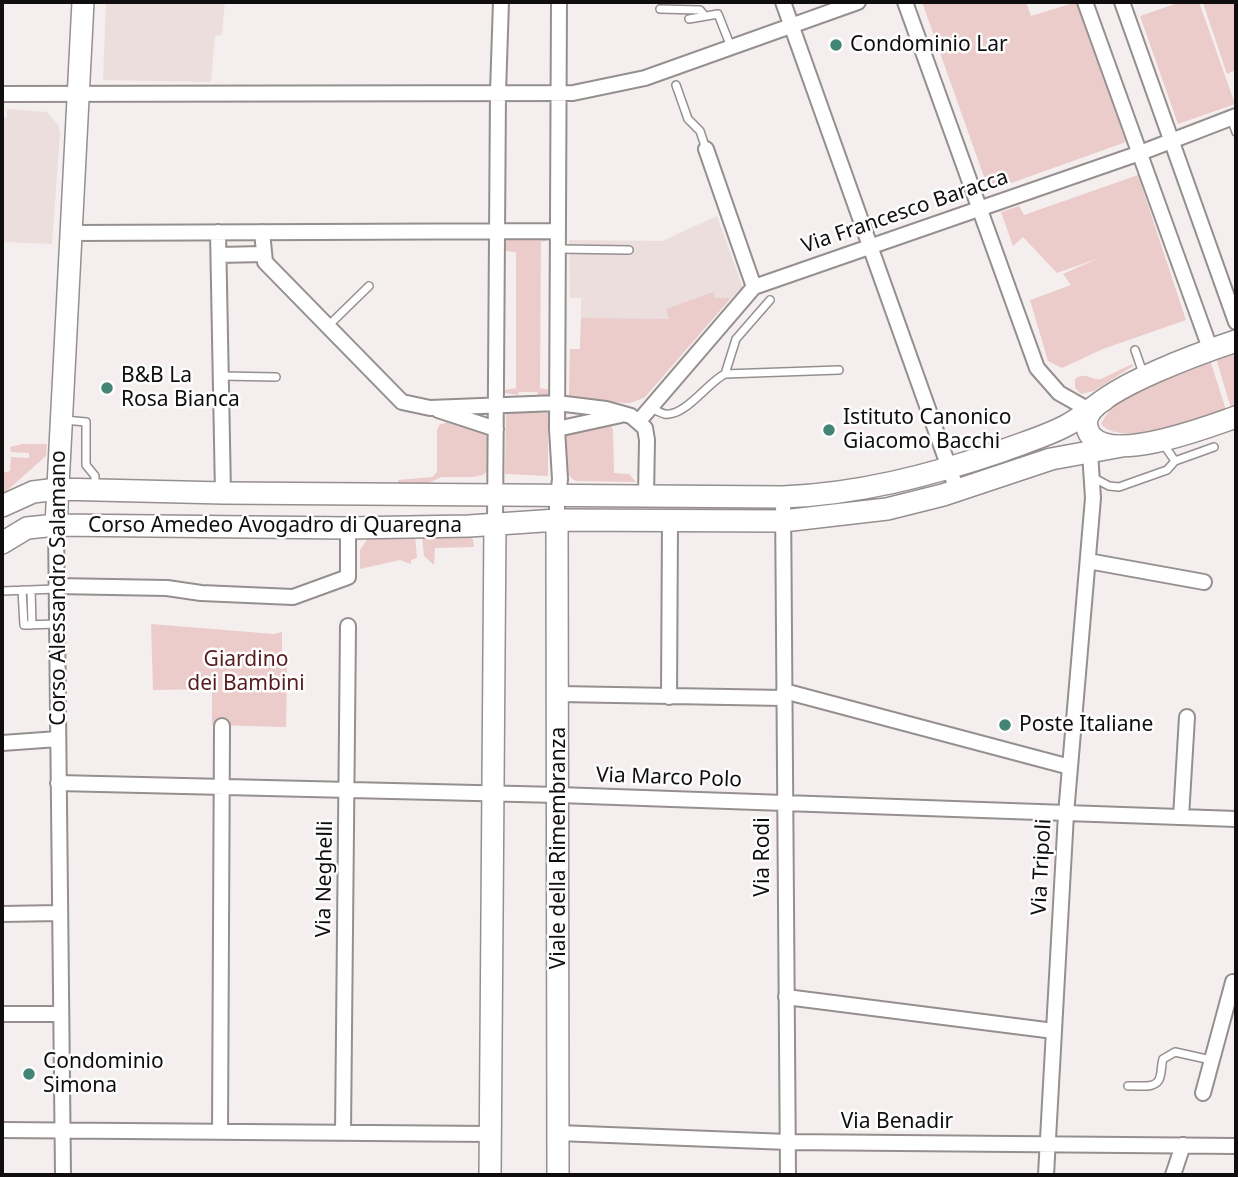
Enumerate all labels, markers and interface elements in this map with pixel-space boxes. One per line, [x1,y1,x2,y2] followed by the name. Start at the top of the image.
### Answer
[850,32,1008,58] place label: Condominio Lar
[828,37,844,53] marker: Condominio Lar
[798,165,1012,259] street label: Via Francesco Baracca
[121,363,240,413] place label: B&B La Rosa Bianca
[99,380,115,396] marker: B&B La Rosa Bianca
[843,405,1011,455] place label: Istituto Canonico Giacomo Bacchi
[821,422,837,438] marker: Istituto Canonico Giacomo Bacchi
[46,450,72,726] street label: Corso Alessandro Salamano
[88,513,462,539] street label: Corso Amedeo Avogadro di Quaregna
[187,647,305,697] park label: Giardino dei Bambini
[1019,712,1153,738] place label: Poste Italiane
[997,717,1013,733] marker: Poste Italiane
[546,727,572,969] street label: Viale della Rimembranza
[596,763,742,793] street label: Via Marco Polo
[750,817,776,897] street label: Via Rodi
[1027,818,1057,916] street label: Via Tripoli
[311,820,339,938] street label: Via Neghelli
[43,1049,164,1099] place label: Condominio Simona
[21,1066,37,1082] marker: Condominio Simona
[841,1109,953,1135] street label: Via Benadir

